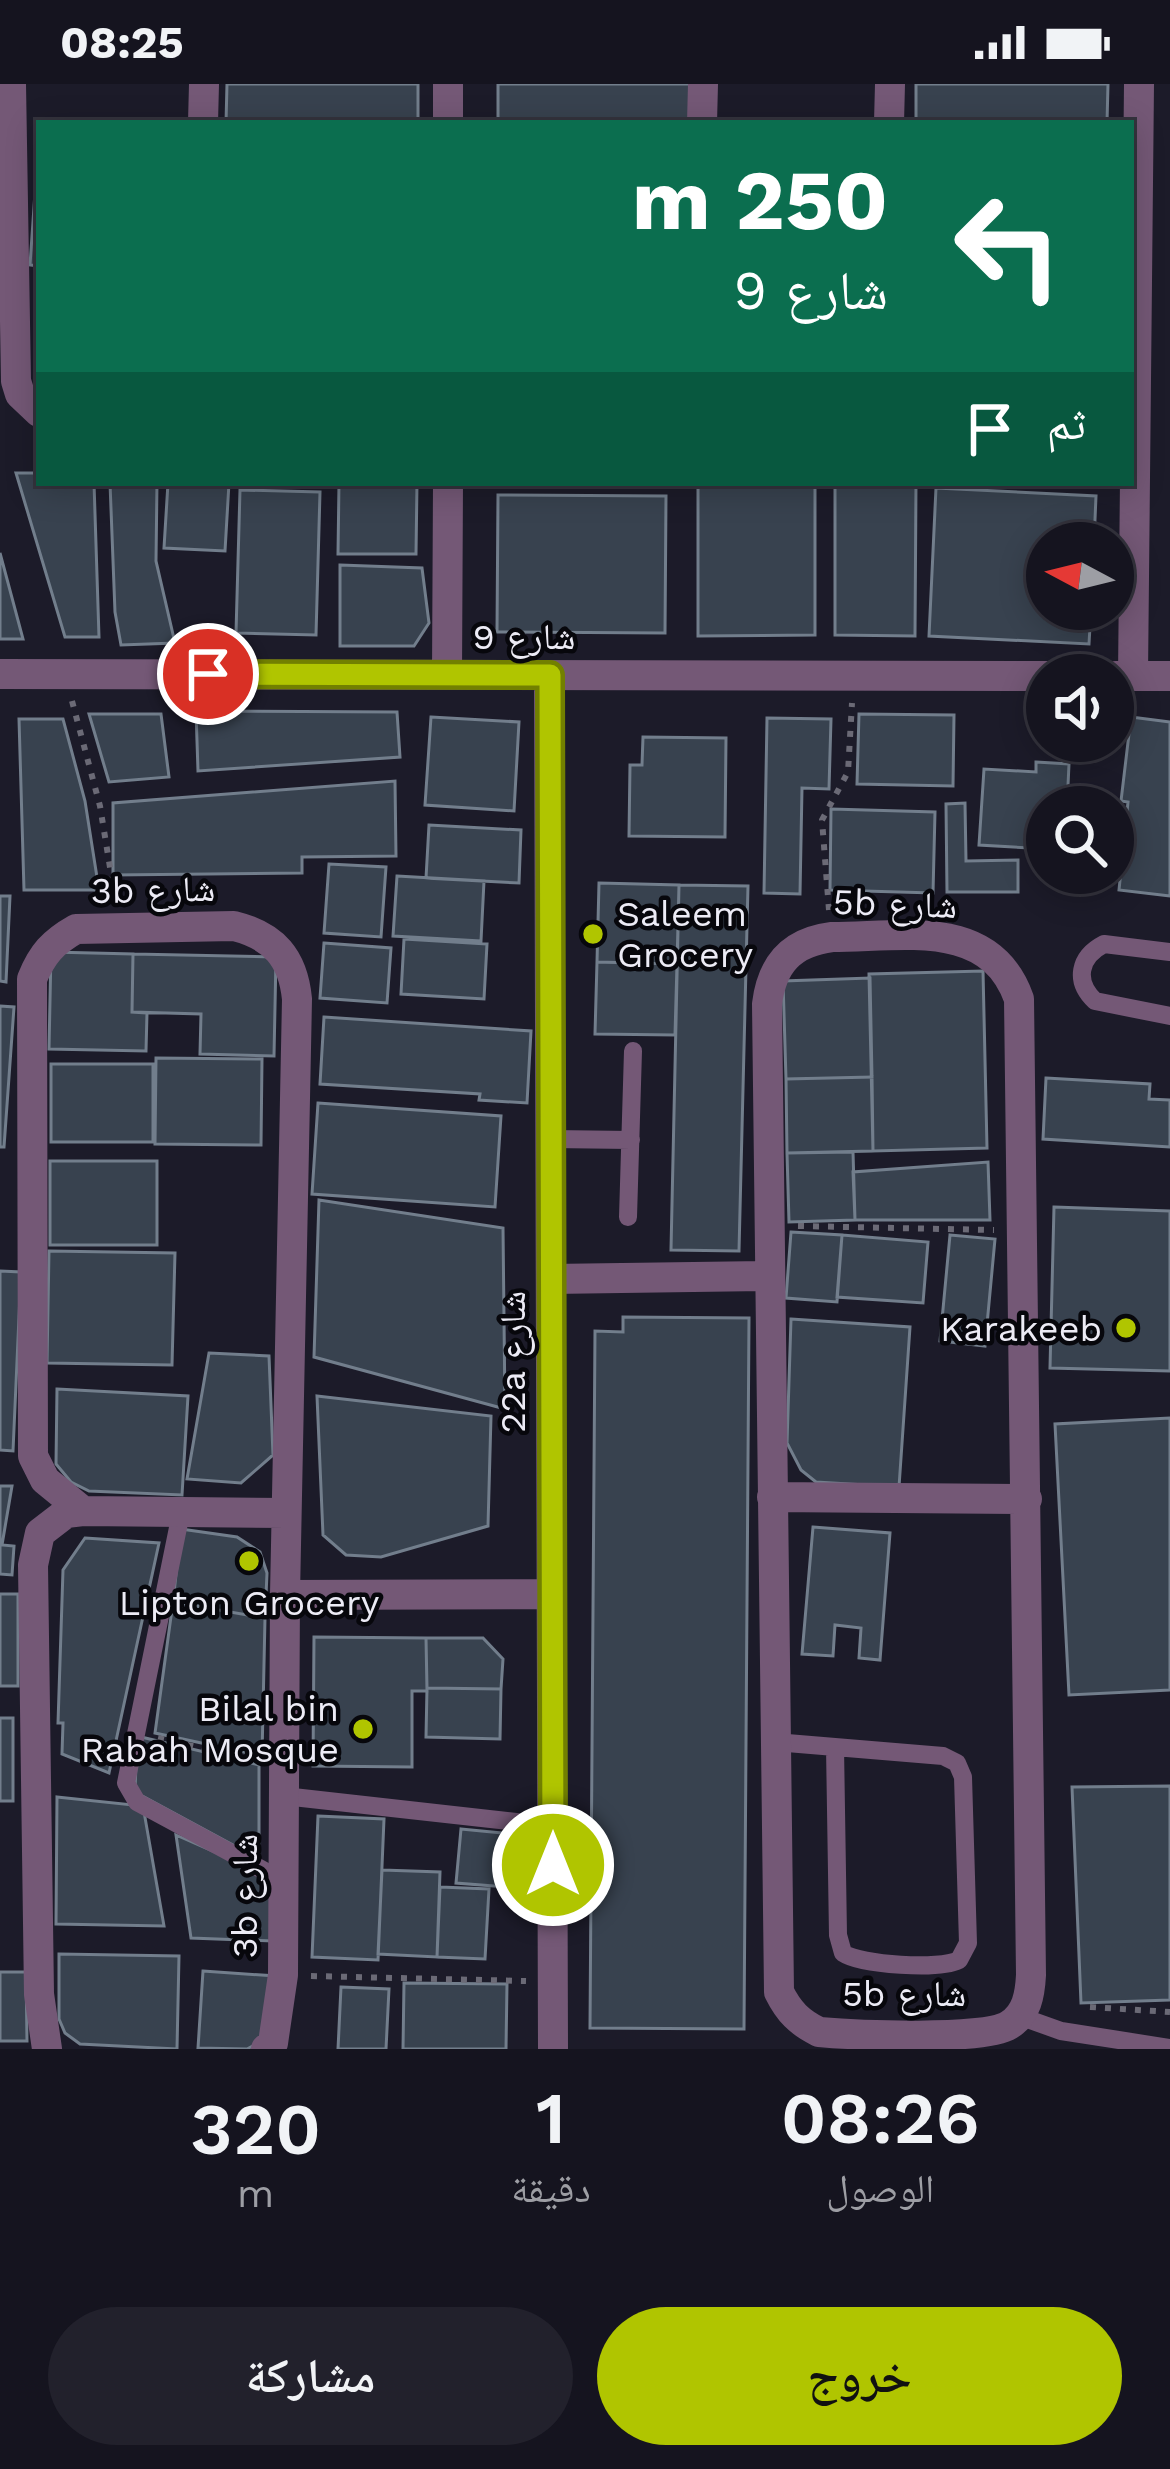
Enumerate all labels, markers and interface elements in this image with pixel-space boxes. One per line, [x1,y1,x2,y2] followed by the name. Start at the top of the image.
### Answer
[60,16,184,69] text: 08:25
[632,151,888,249] text: 250 m
[930,168,1086,324] icon: left
[734,259,888,322] text: شارع 9
[957,396,1023,462] icon: arrive
[1047,397,1086,450] text: ثم
[1026,522,1134,630] north arrow
[1026,522,1134,894] map controls
[473,616,575,659] street label: شارع 9
[157,623,259,725] pin
[175,641,241,707] icon: arrive
[1026,654,1134,762] button: sound
[1026,786,1134,894] button: search
[91,868,216,913] street label: 3b شارع
[832,881,958,928] street label: 5b شارع
[617,893,753,976] place label: Saleem Grocery
[580,921,606,947] marker: Saleem Grocery
[492,1291,535,1433] street label: 22a شارع
[940,1308,1102,1350] place label: Karakeeb
[1113,1315,1139,1341] marker: Karakeeb
[236,1548,262,1574] marker: Lipton Grocery
[119,1582,380,1624] place label: Lipton Grocery
[81,1688,339,1771] place label: Bilal bin Rabah Mosque
[350,1716,376,1742] marker: Bilal bin Rabah Mosque
[490,1802,616,1928] position arrow
[224,1834,267,1958] street label: 3b شارع
[842,1973,966,2016] street label: 5b شارع
[536,2076,566,2160] text: 1
[781,2076,980,2160] text: 08:26
[190,2087,321,2171] text: 320
[511,2166,591,2211] text: دقيقة
[826,2166,934,2211] text: الوصول
[237,2171,274,2216] text: m
[48,2307,573,2445] button: مشاركة
[597,2307,1122,2445] button: خروج

